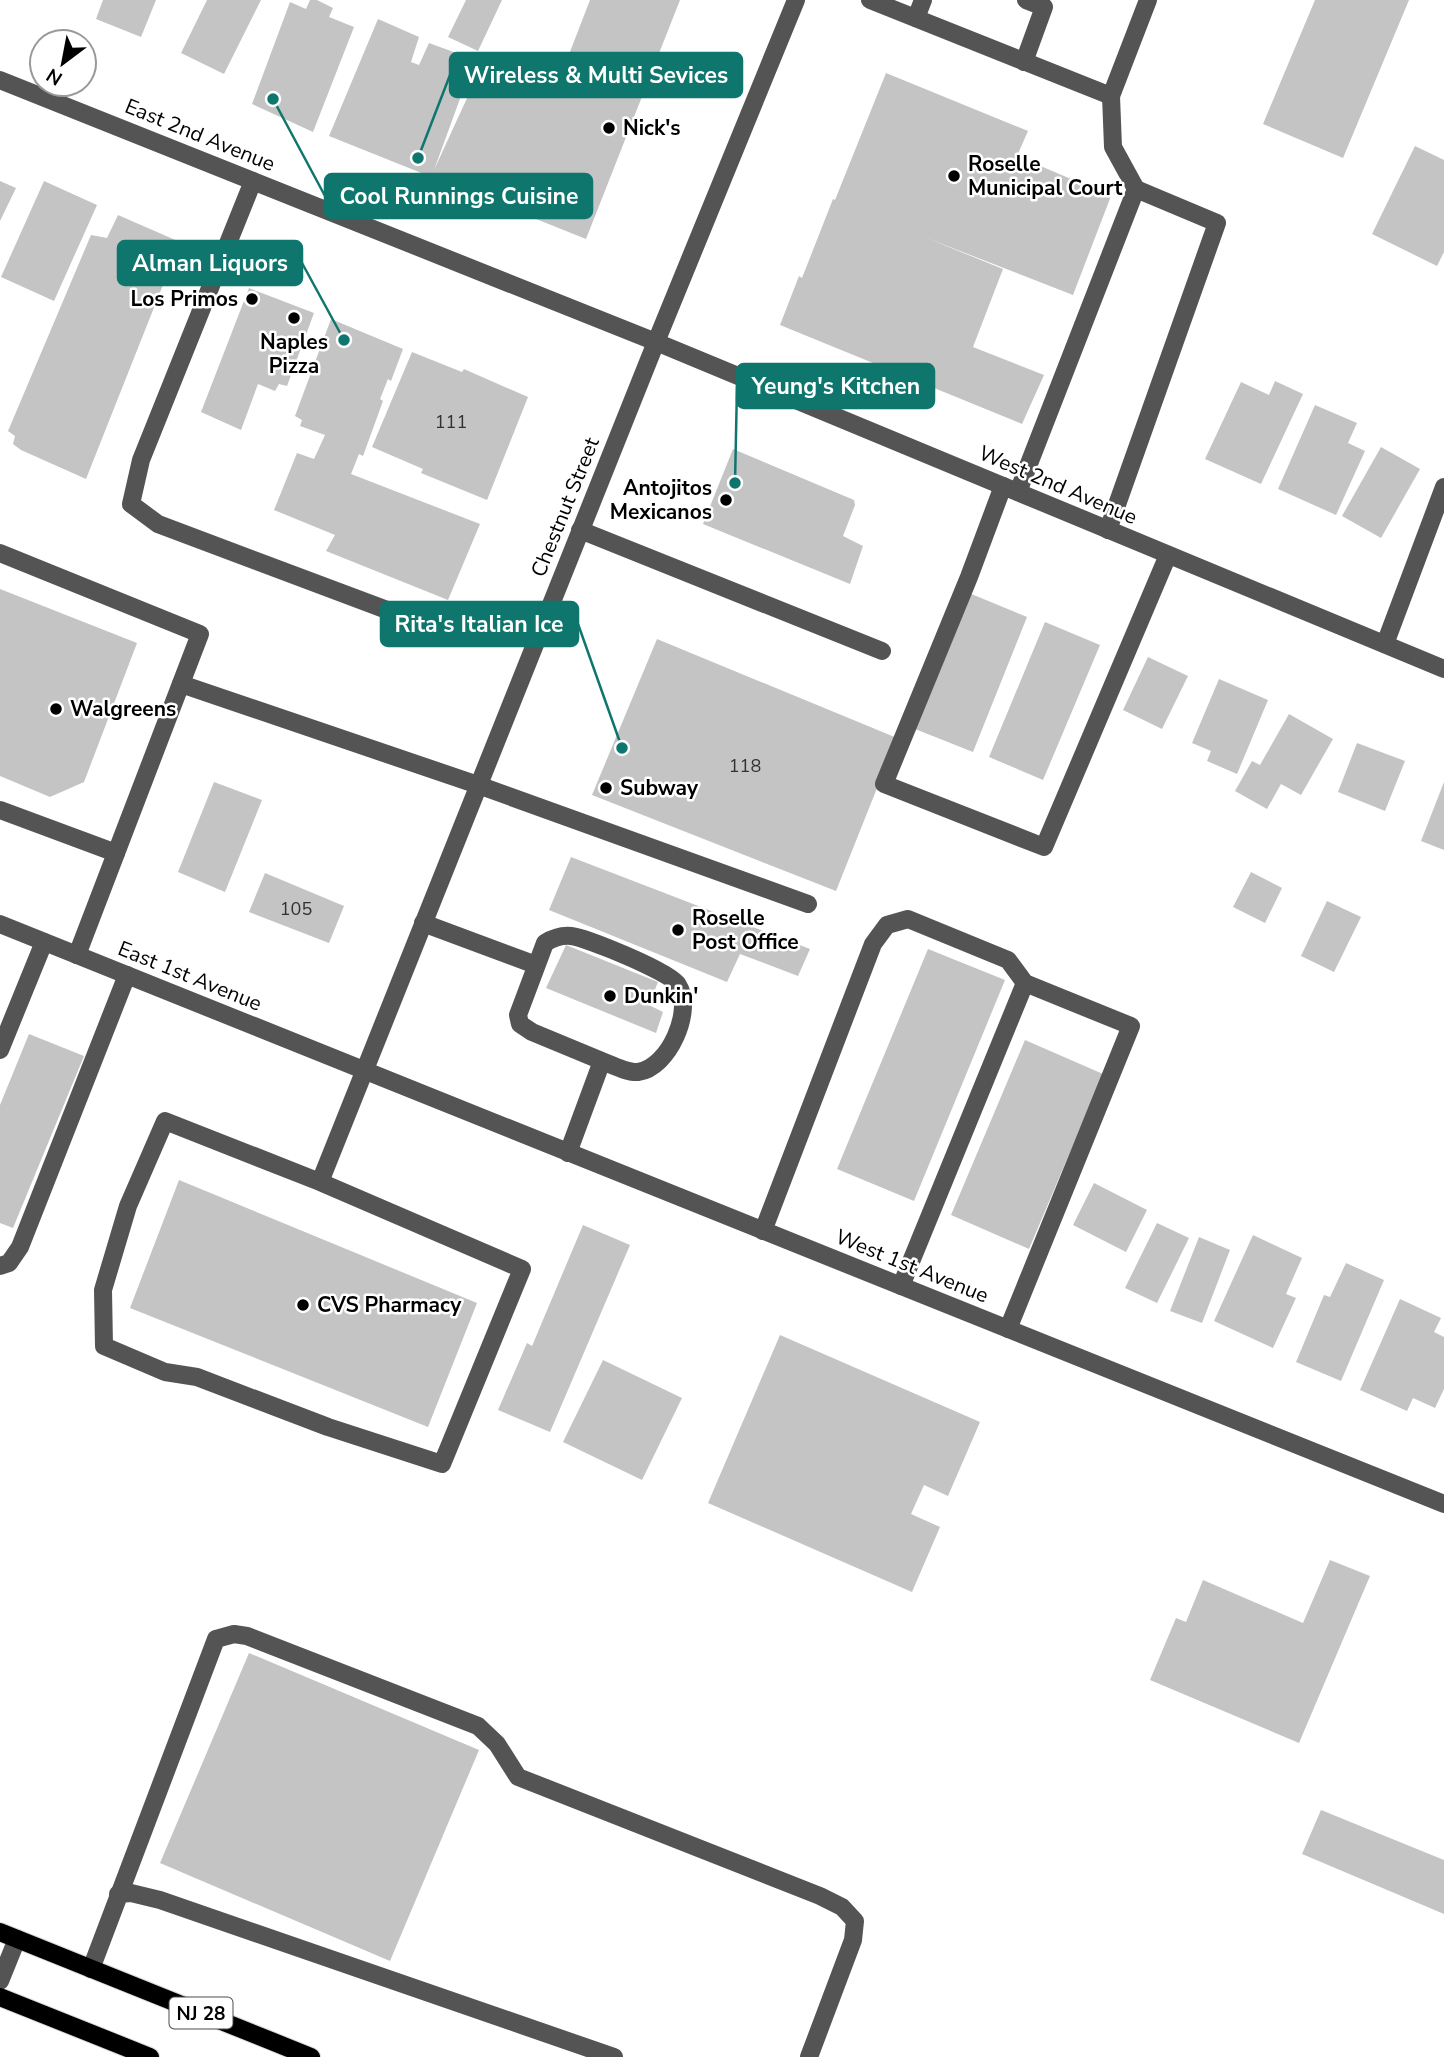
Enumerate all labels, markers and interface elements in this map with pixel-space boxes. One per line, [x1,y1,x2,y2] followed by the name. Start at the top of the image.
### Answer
[28,28,98,98] north arrow
[450,53,742,97] callout: Wireless & Multi Sevices
[464,60,728,91] text: Wireless & Multi Sevices
[42,62,67,91] text: N
[121,92,279,178] street label: East 2nd Avenue
[623,114,681,142] place label: Nick's
[601,120,617,136] marker: Nick's
[968,150,1123,202] place label: Roselle Municipal Court
[946,168,962,184] marker: Roselle Municipal Court
[325,174,592,218] callout: Cool Runnings Cuisine
[339,181,579,212] text: Cool Runnings Cuisine
[118,241,302,285] callout: Alman Liquors
[132,248,288,279] text: Alman Liquors
[130,285,238,313] place label: Los Primos
[244,291,260,307] marker: Los Primos
[286,310,302,326] marker: Naples Pizza
[260,328,328,380] place label: Naples Pizza
[737,364,934,408] callout: Yeung's Kitchen
[751,371,920,402] text: Yeung's Kitchen
[435,410,467,434] house number: 111
[524,432,606,581] street label: Chestnut Street
[975,439,1141,531] street label: West 2nd Avenue
[610,474,712,526] place label: Antojitos Mexicanos
[718,492,734,508] marker: Antojitos Mexicanos
[381,602,578,646] callout: Rita's Italian Ice
[395,609,563,640] text: Rita's Italian Ice
[70,695,176,723] place label: Walgreens
[48,701,64,717] marker: Walgreens
[729,754,761,778] house number: 118
[620,774,699,802] place label: Subway
[598,780,614,796] marker: Subway
[280,897,312,921] house number: 105
[692,904,799,956] place label: Roselle Post Office
[670,922,686,938] marker: Roselle Post Office
[114,934,266,1018] street label: East 1st Avenue
[624,982,698,1010] place label: Dunkin'
[602,988,618,1004] marker: Dunkin'
[831,1223,993,1309] street label: West 1st Avenue
[317,1291,462,1319] place label: CVS Pharmacy
[295,1297,311,1313] marker: CVS Pharmacy
[170,1997,232,2028] road number: NJ 28

